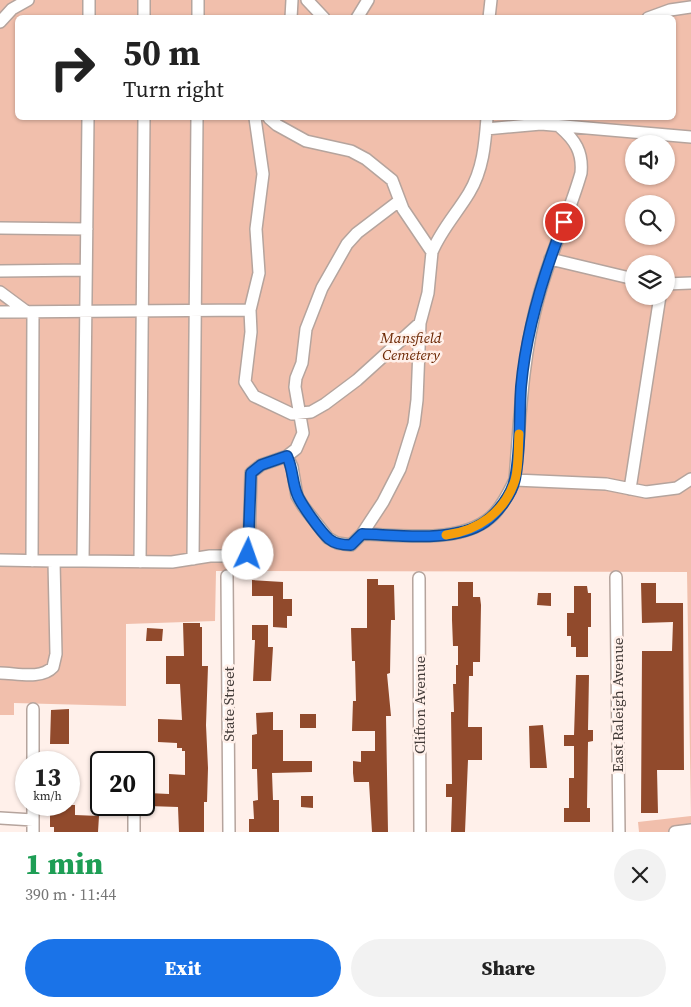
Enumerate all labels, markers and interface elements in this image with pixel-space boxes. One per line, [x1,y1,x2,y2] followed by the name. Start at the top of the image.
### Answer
[123,29,200,77] text: 50 m
[40,35,105,100] icon: right
[123,74,224,104] text: Turn right
[625,135,675,305] map controls
[625,135,675,185] button: sound
[625,195,675,245] button: search
[543,201,585,243] pin
[550,208,578,236] icon: arrive
[625,255,675,305] button: layers
[379,327,442,365] park label: Mansfield Cemetery
[221,527,273,579] position arrow
[607,637,628,772] street label: East Raleigh Avenue
[409,656,430,754] street label: Clifton Avenue
[218,666,239,741] street label: State Street
[90,751,155,816] speed limit sign: 20
[34,760,61,794] text: 13
[33,788,62,804] text: km/h
[25,843,103,884] text: 1 min
[614,849,666,901] button: close
[25,883,116,905] text: 390 m · 11:44
[25,939,341,997] button: Exit
[351,939,666,997] button: Share

